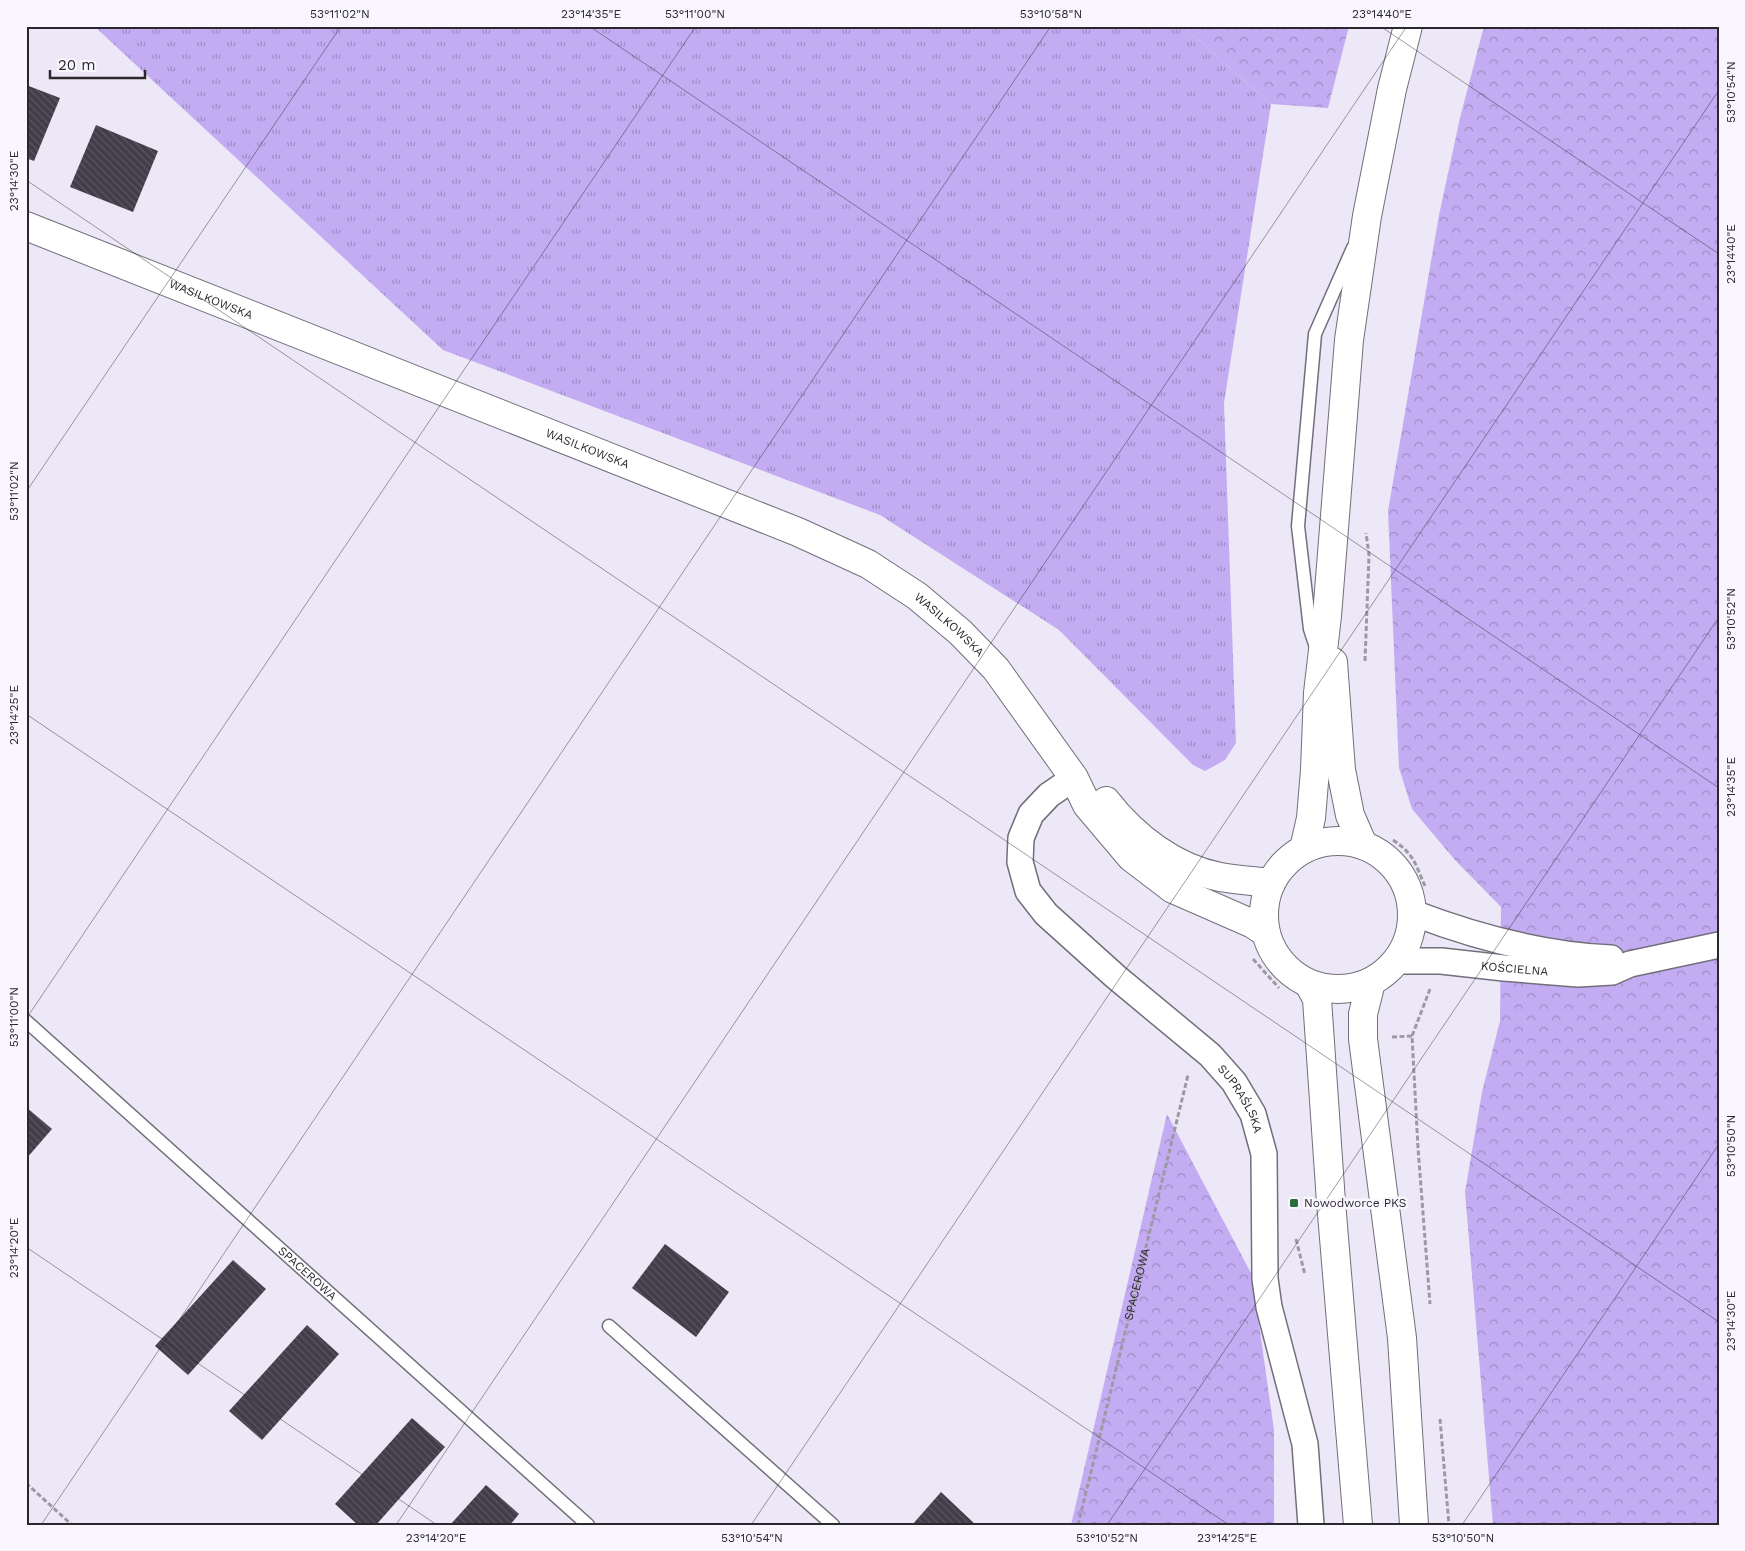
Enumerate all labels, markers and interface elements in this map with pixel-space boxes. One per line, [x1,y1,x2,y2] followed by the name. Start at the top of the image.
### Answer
[310,7,370,21] text: 53°11'02"N
[561,7,621,21] text: 23°14'35"E
[665,7,725,21] text: 53°11'00"N
[1020,7,1082,21] text: 53°10'58"N
[1352,7,1412,21] text: 23°14'40"E
[50,48,145,80] scale bar
[58,56,96,74] text: 20 m
[1724,61,1738,123] text: 53°10'54"N
[7,150,21,211] text: 23°14'30"E
[1724,224,1738,284] text: 23°14'40"E
[167,276,255,322] street label: WASILKOWSKA
[544,426,631,471] street label: WASILKOWSKA
[7,461,21,521] text: 53°11'02"N
[1724,588,1738,650] text: 53°10'52"N
[912,590,987,659] street label: WASILKOWSKA
[7,685,21,745] text: 23°14'25"E
[1724,757,1738,817] text: 23°14'35"E
[1480,958,1549,979] street label: KOŚCIELNA
[7,987,21,1047] text: 53°11'00"N
[1215,1062,1265,1135] street label: SUPRAŚLSKA
[1724,1115,1738,1177] text: 53°10'50"N
[1304,1196,1406,1210] place label: Nowodworce PKS
[1288,1197,1300,1209] marker: Nowodworce PKS
[7,1217,21,1278] text: 23°14'20"E
[275,1244,340,1303] street label: SPACEROWA
[1121,1247,1152,1322] street label: SPACEROWA
[1724,1290,1738,1351] text: 23°14'30"E
[406,1531,467,1545] text: 23°14'20"E
[721,1531,783,1545] text: 53°10'54"N
[1076,1531,1138,1545] text: 53°10'52"N
[1197,1531,1257,1545] text: 23°14'25"E
[1432,1531,1494,1545] text: 53°10'50"N

